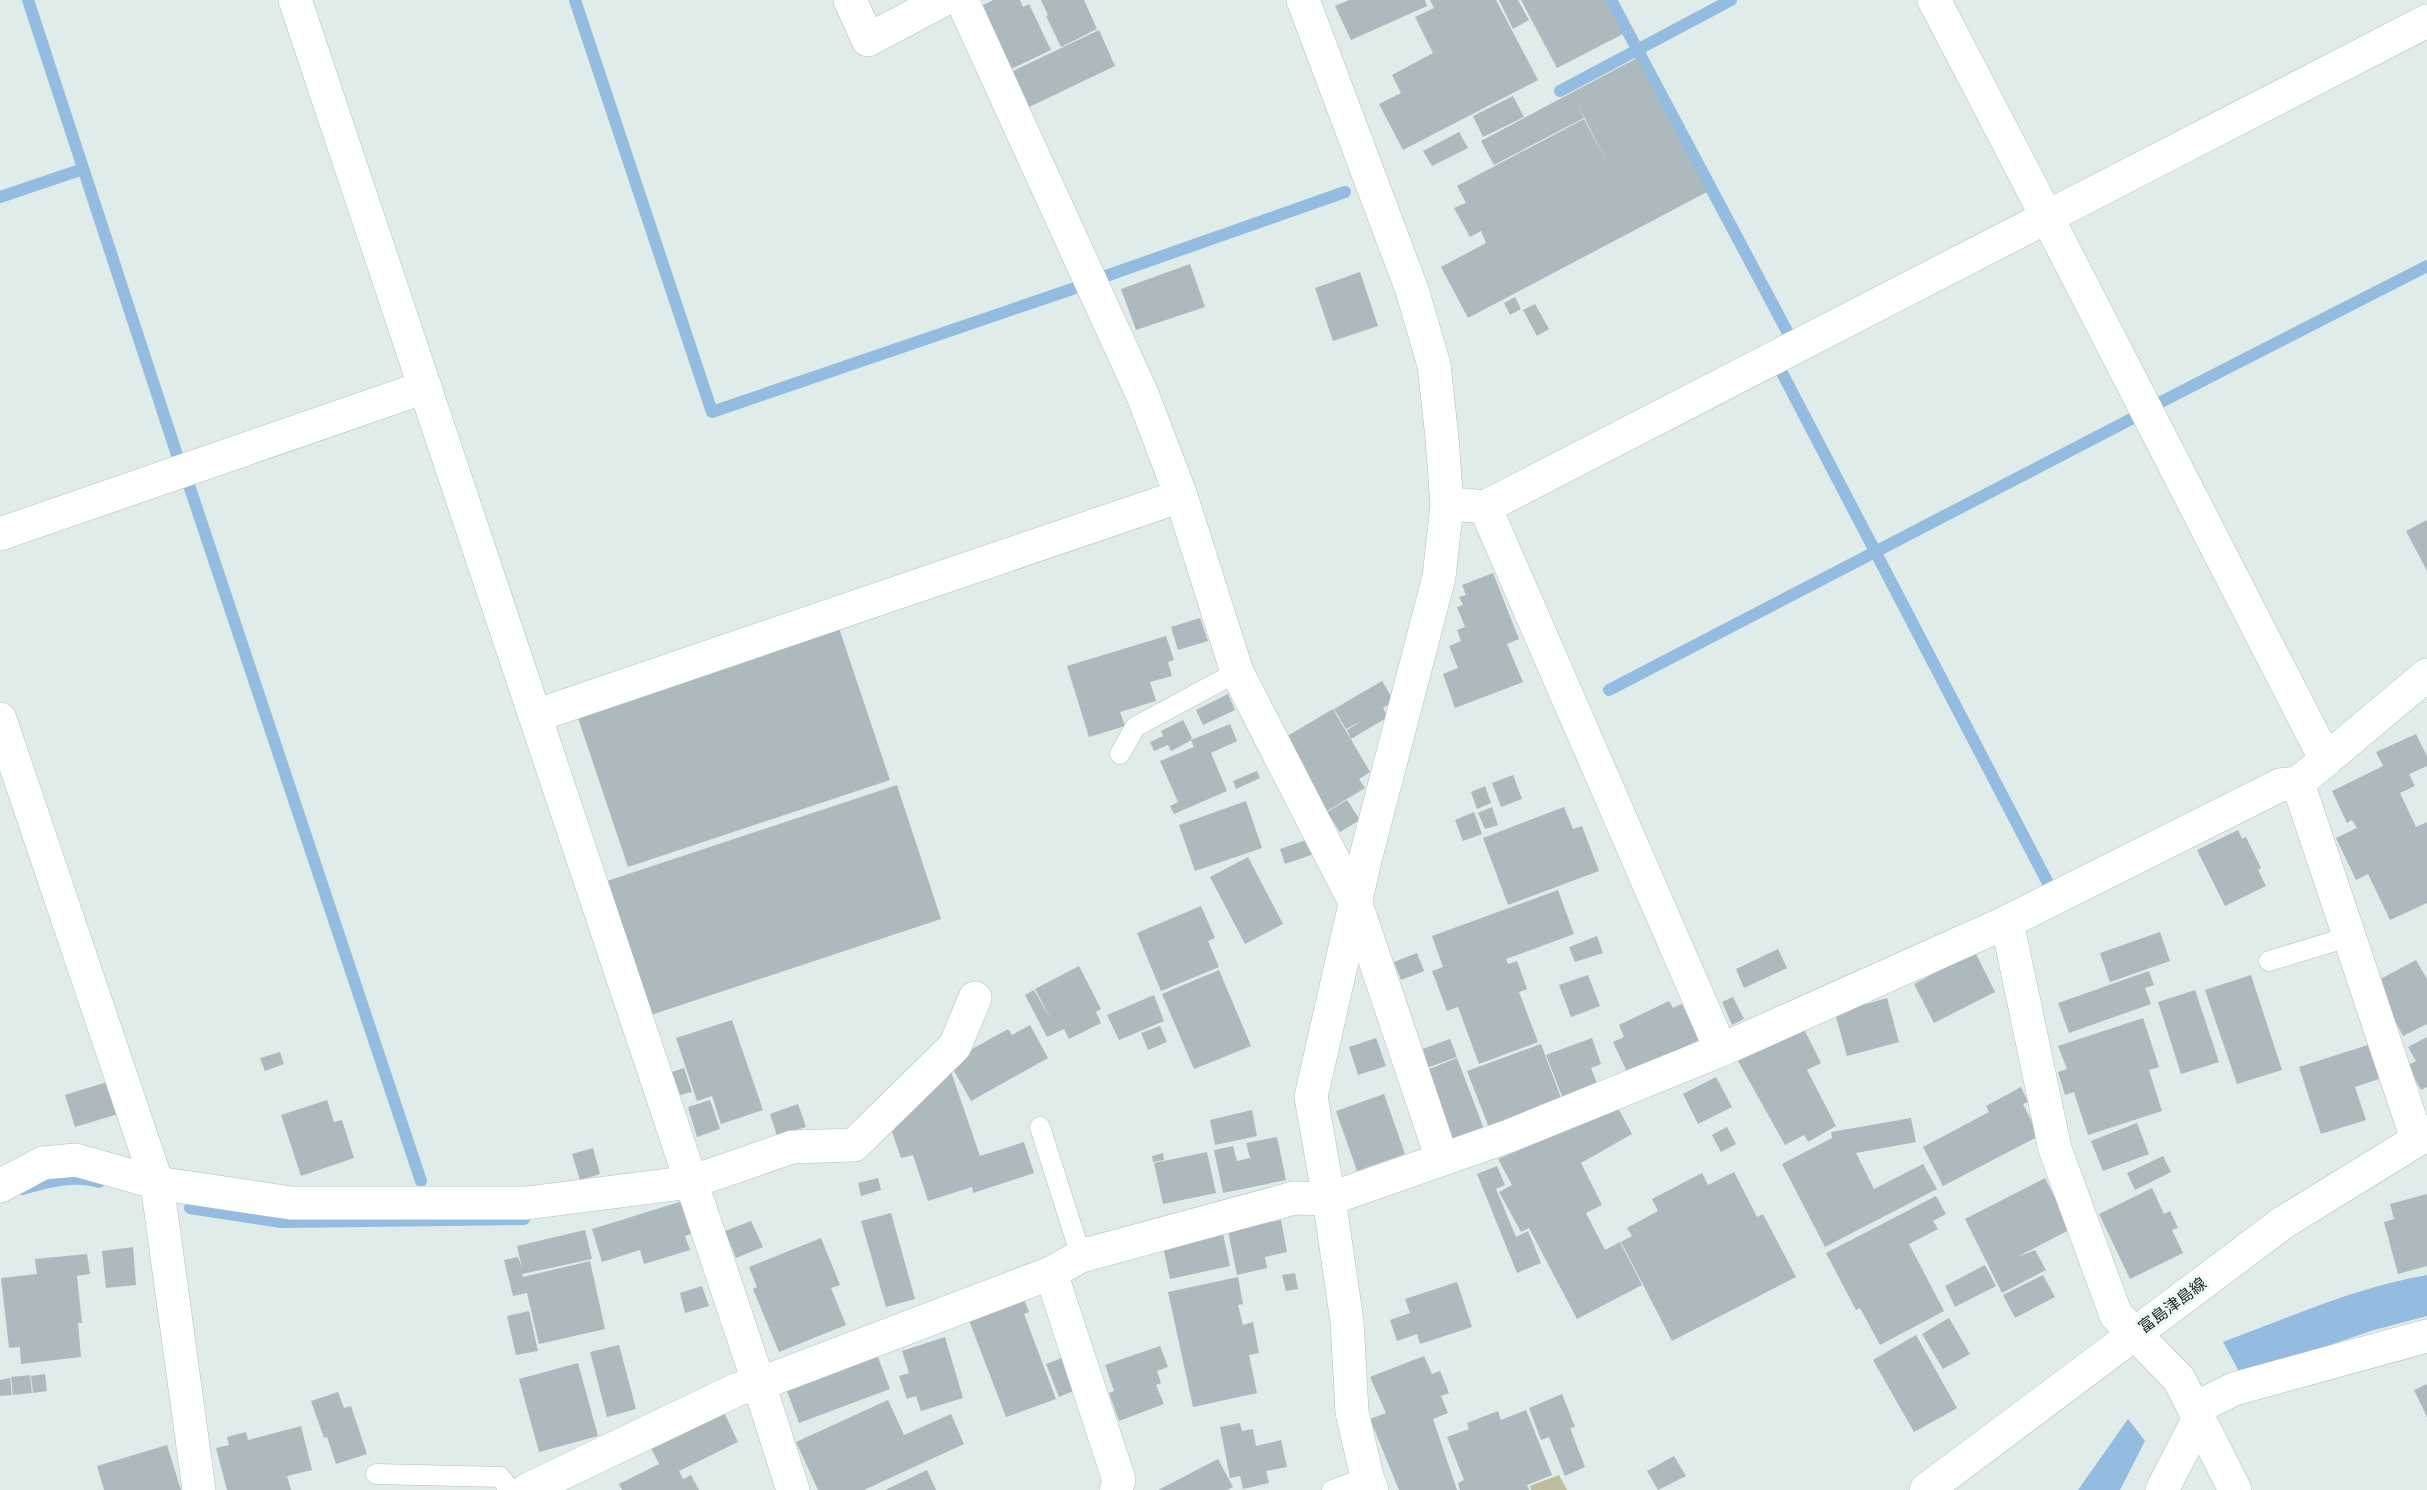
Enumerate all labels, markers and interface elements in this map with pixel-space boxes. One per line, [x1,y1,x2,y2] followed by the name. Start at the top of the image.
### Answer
[2135,1274,2211,1338] street label: 富島津島線

